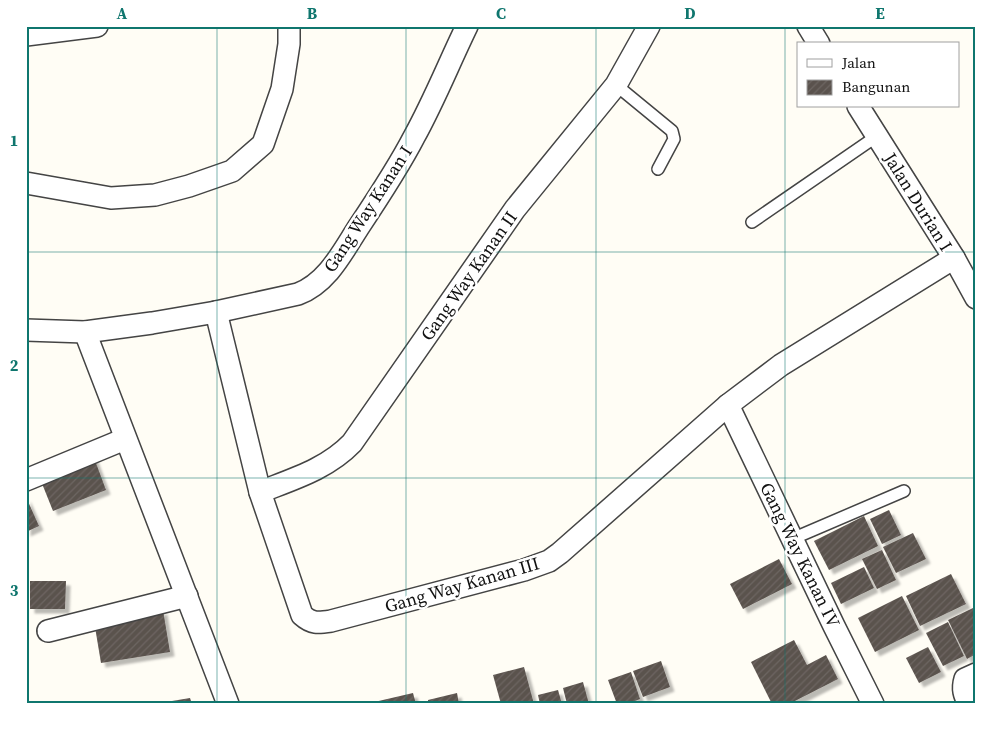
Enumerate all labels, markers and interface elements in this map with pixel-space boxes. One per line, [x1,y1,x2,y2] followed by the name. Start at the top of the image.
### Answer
[117,2,128,24] text: A
[307,2,318,24] text: B
[496,2,506,24] text: C
[684,2,696,24] text: D
[875,2,885,24] text: E
[797,42,960,108] legend
[841,52,876,73] text: Jalan
[842,76,910,97] text: Bangunan
[10,129,18,151] text: 1
[317,141,418,277] street label: Gang Way Kanan I
[878,147,959,256] street label: Jalan Durian I
[414,206,523,346] street label: Gang Way Kanan II
[10,354,19,376] text: 2
[754,478,846,631] street label: Gang Way Kanan IV
[382,550,542,619] street label: Gang Way Kanan III
[10,579,19,601] text: 3

